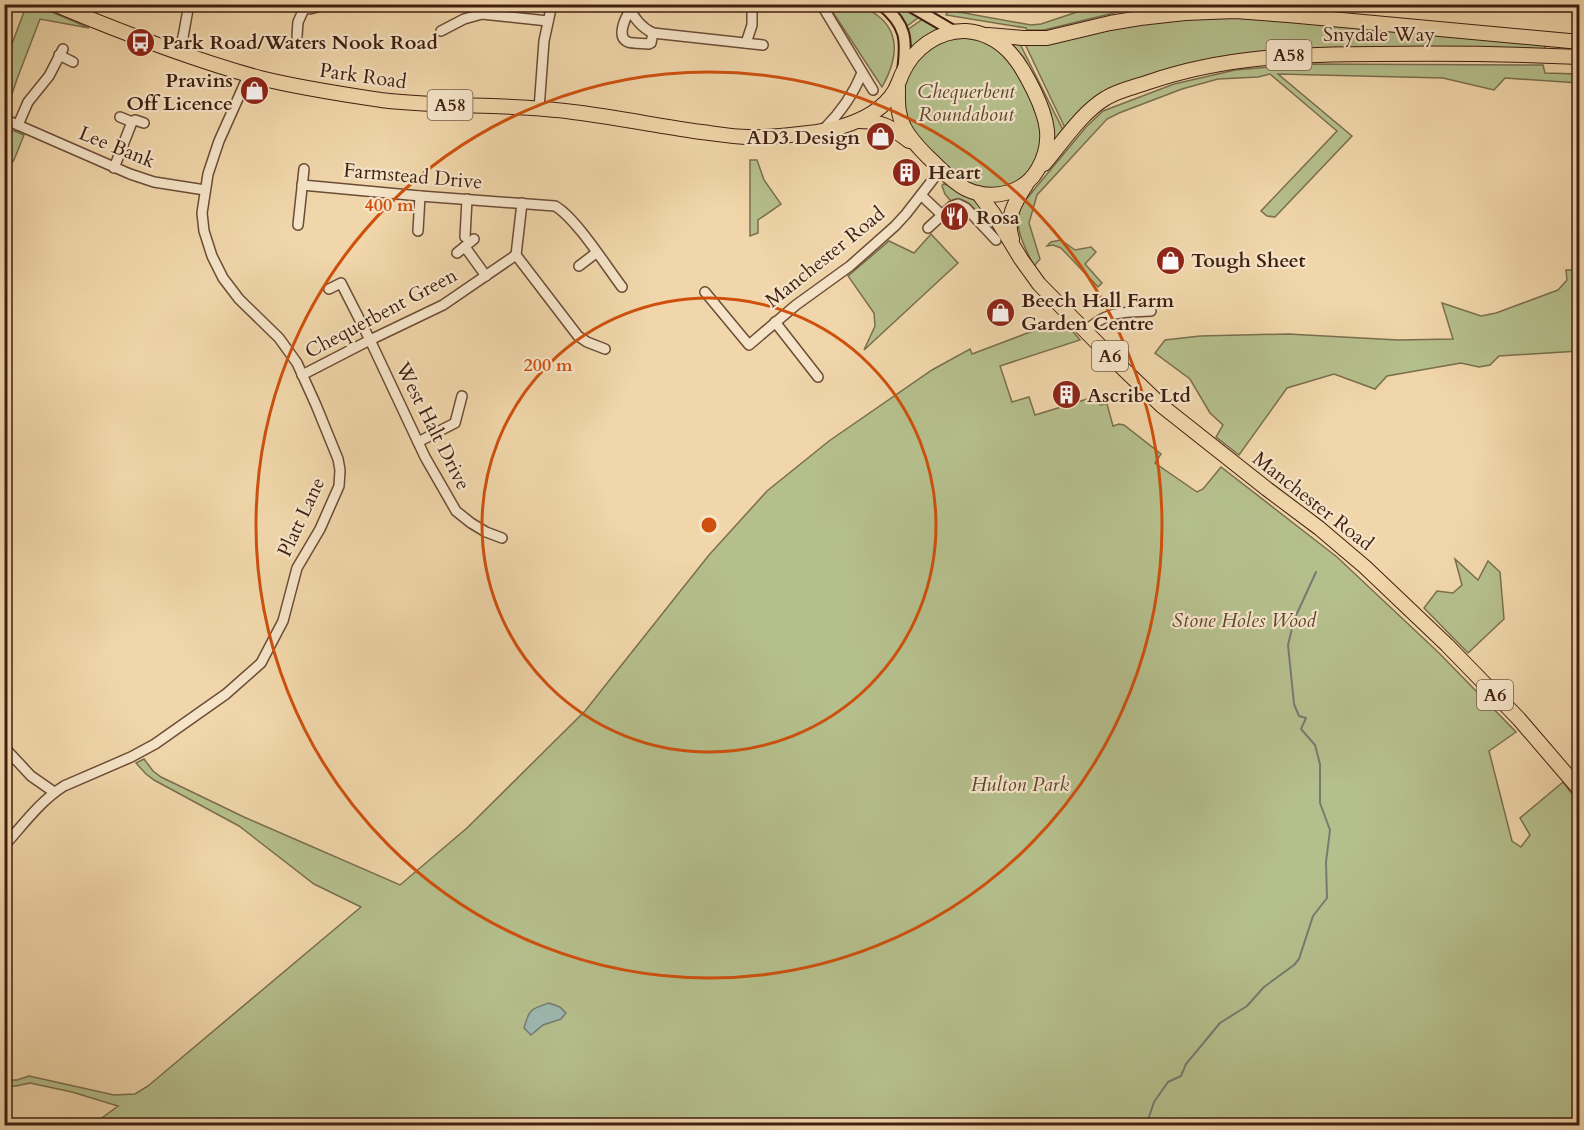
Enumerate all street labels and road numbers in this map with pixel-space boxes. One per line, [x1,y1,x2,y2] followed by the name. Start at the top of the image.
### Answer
[1323,21,1435,48] street label: Snydale Way
[1266,40,1312,70] road number: A58
[318,57,409,96] street label: Park Road
[428,90,472,120] road number: A58
[75,120,159,175] street label: Lee Bank
[342,156,484,196] street label: Farmstead Drive
[759,200,891,314] street label: Manchester Road
[300,261,462,365] street label: Chequerbent Green
[1092,341,1128,371] road number: A6
[389,357,477,495] street label: West Halt Drive
[1247,445,1379,557] street label: Manchester Road
[271,473,331,561] street label: Platt Lane
[1477,680,1513,710] road number: A6

